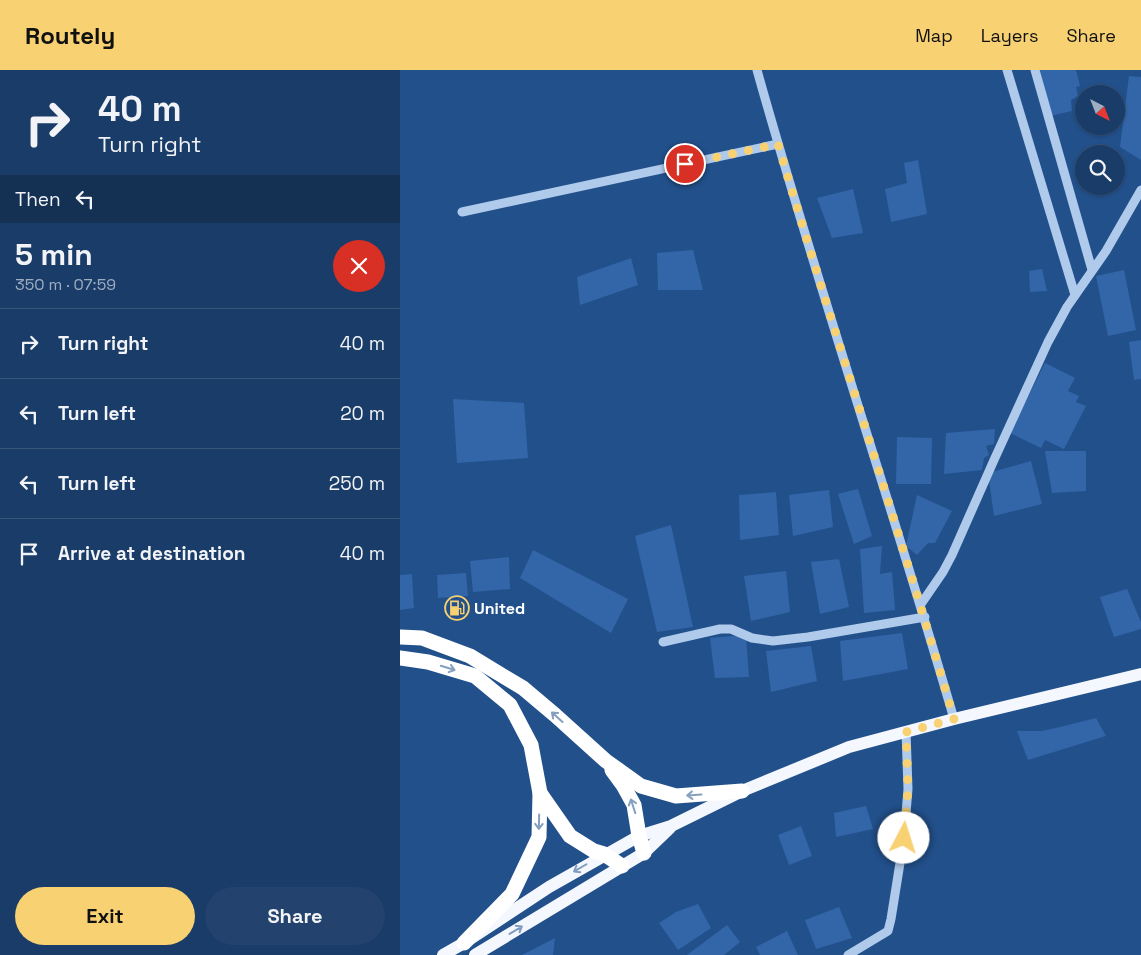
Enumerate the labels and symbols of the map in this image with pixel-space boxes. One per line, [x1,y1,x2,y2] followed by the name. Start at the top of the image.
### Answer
[1075,85,1125,135] north arrow
[664,143,706,185] pin
[444,595,470,621] fuel station icon: United
[474,598,525,619] place label: United
[439,663,455,673] one-way arrow
[551,711,564,723] one-way arrow
[686,790,702,800] one-way arrow
[628,799,637,814] one-way arrow
[877,811,929,863] position arrow
[535,814,544,830] one-way arrow
[573,864,587,874] one-way arrow
[509,924,523,934] one-way arrow

